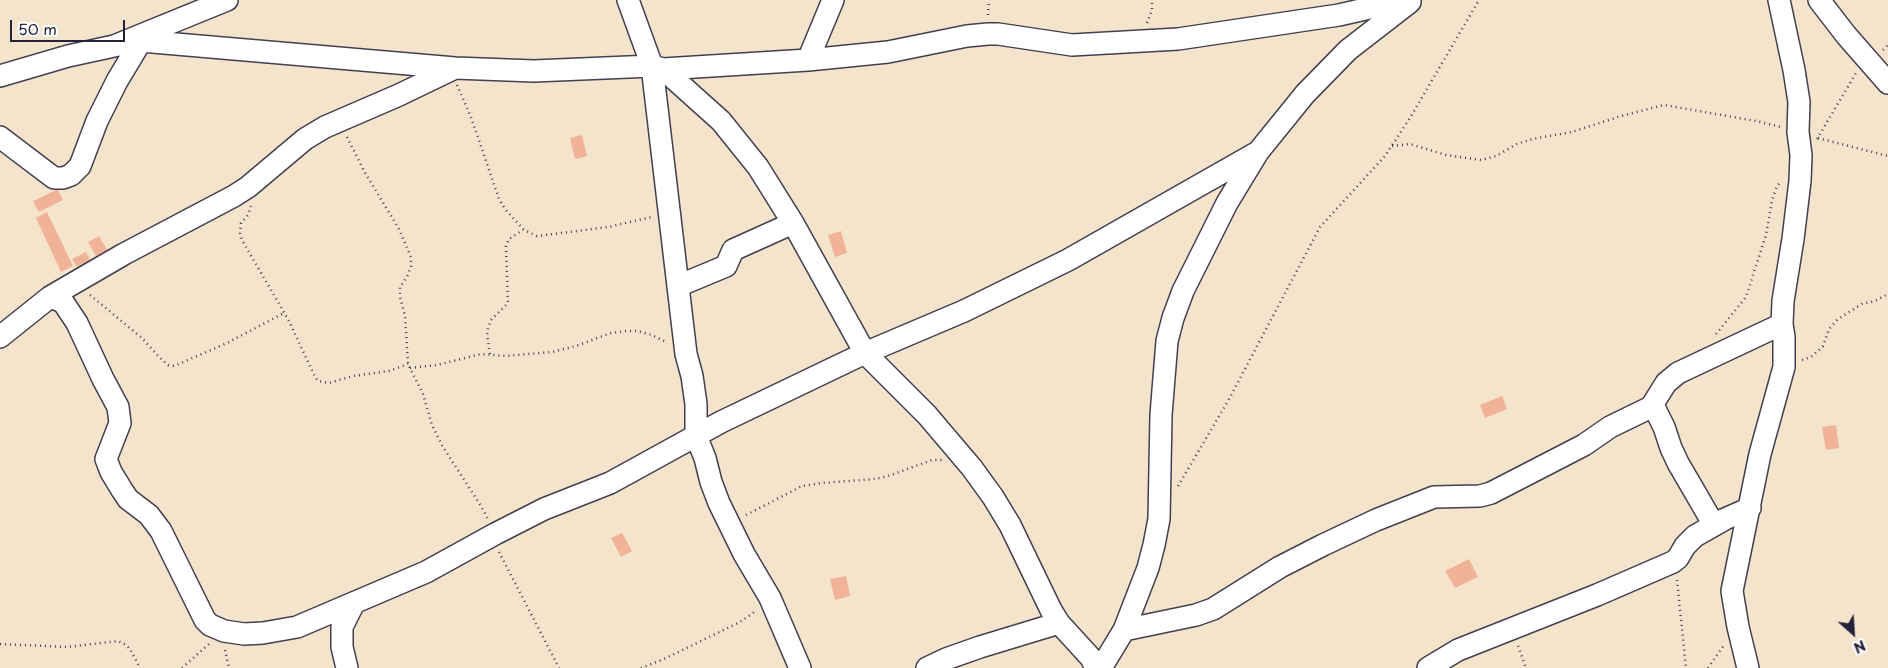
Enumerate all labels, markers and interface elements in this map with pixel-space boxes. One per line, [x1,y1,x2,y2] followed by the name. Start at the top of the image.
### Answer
[12,10,128,42] scale bar
[18,17,57,40] text: 50 m
[1828,608,1878,658] north arrow
[1850,635,1869,659] text: N

